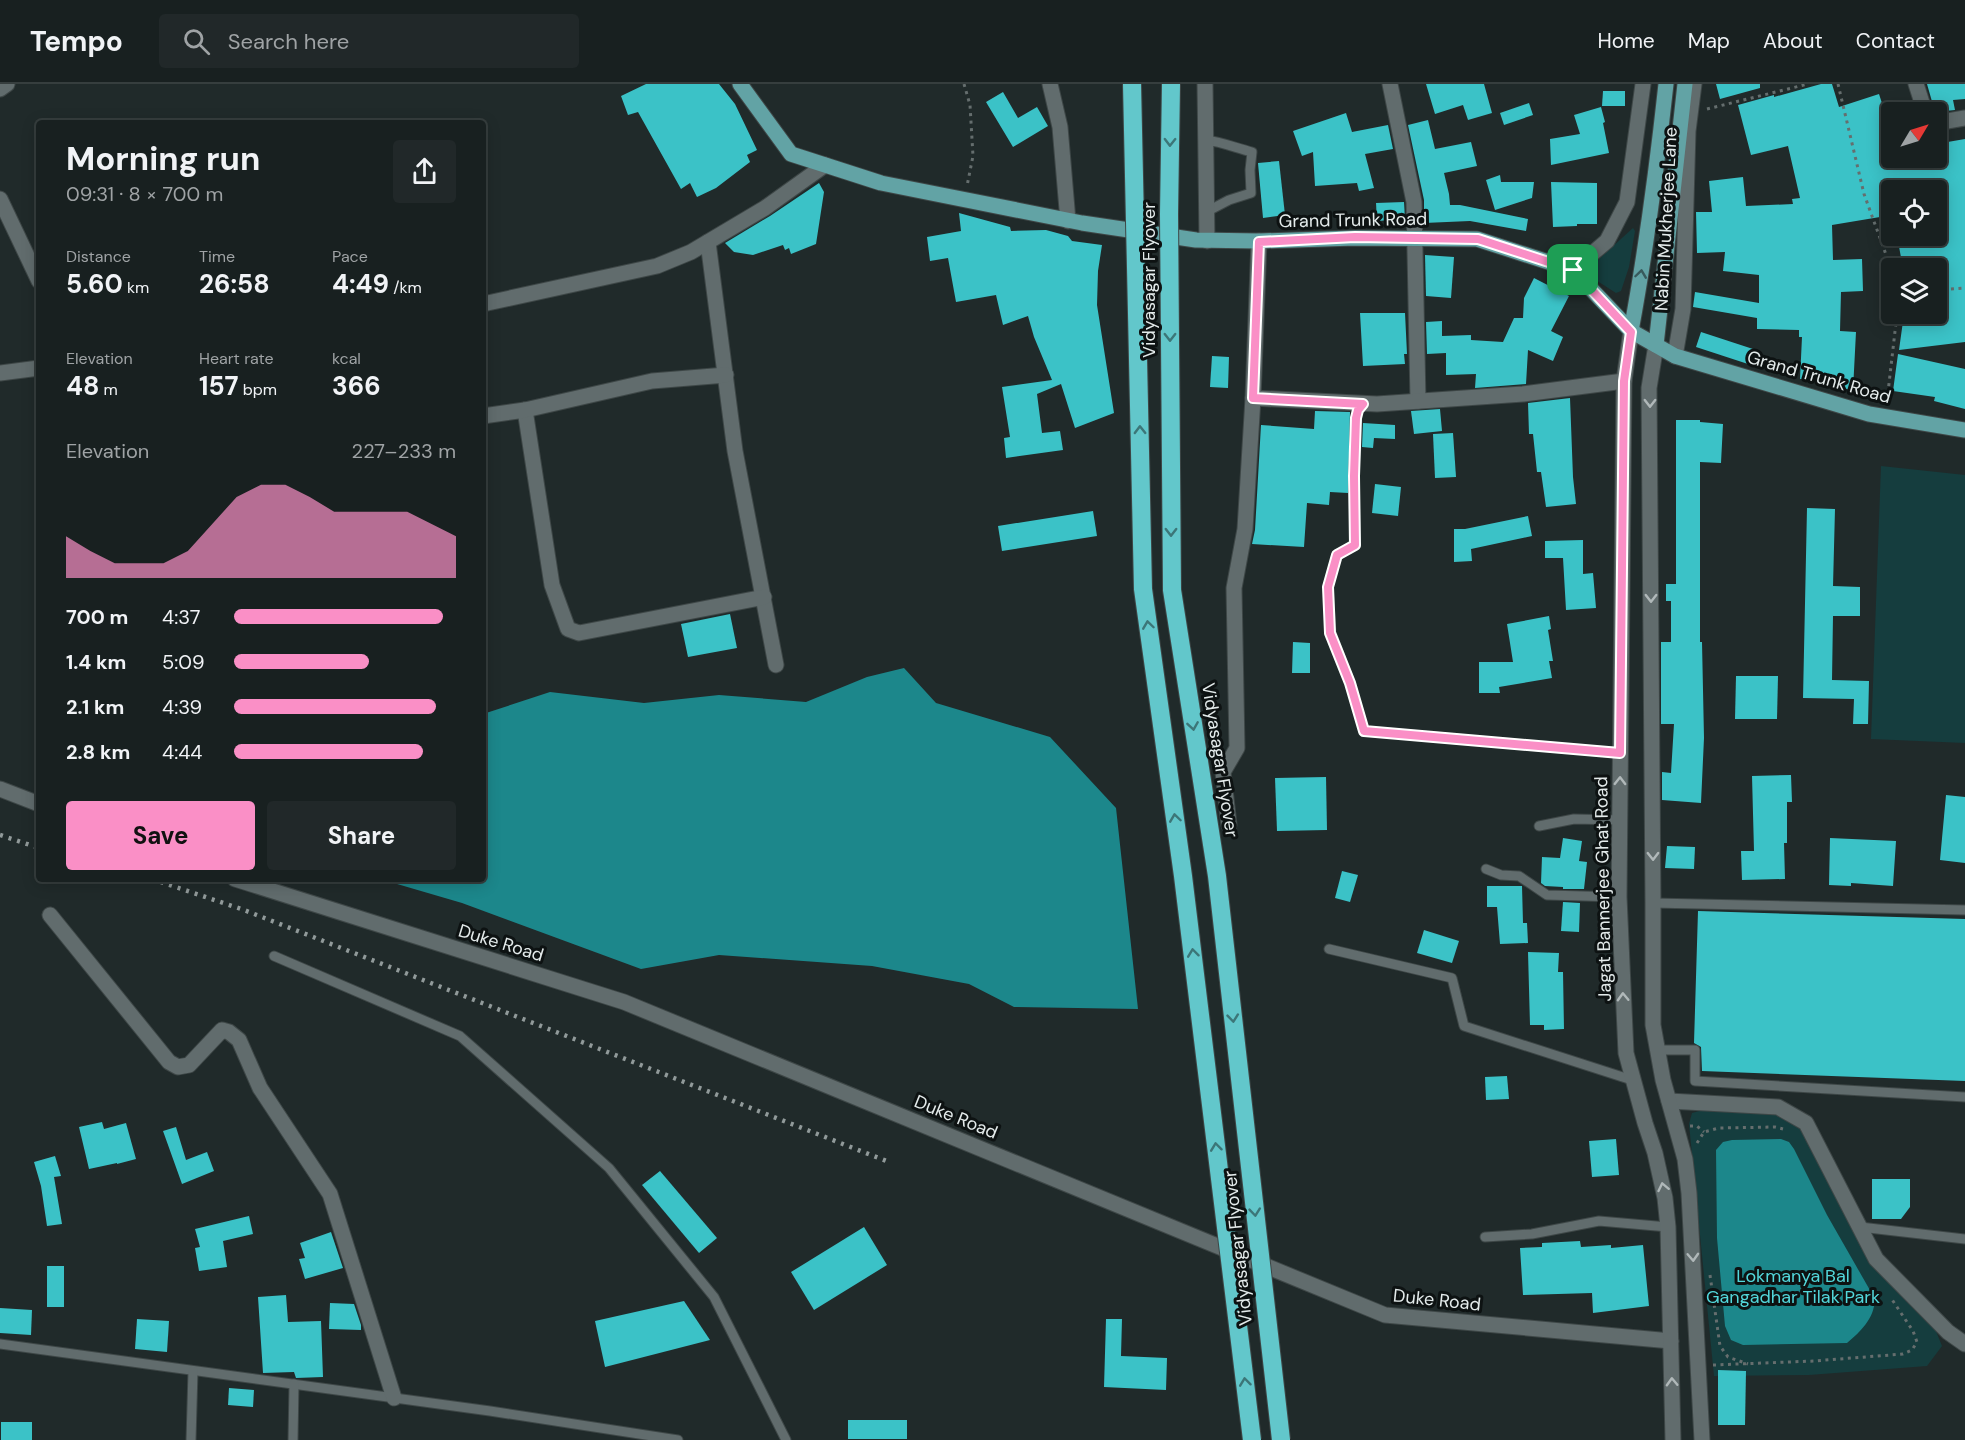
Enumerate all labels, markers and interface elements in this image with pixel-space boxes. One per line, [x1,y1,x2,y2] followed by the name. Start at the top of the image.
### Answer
[159,14,579,68] search box
[30,23,123,60] text: Tempo
[180,25,213,58] icon: search
[228,27,349,56] text: Search here
[1597,27,1655,55] text: Home
[1688,27,1730,55] text: Map
[1763,27,1823,55] text: About
[1856,27,1935,55] text: Contact
[1881,102,1947,168] north arrow
[1881,102,1947,324] map controls
[1649,126,1683,312] street label: Nabin Mukherjee Lane
[66,137,260,180] text: Morning run
[1164,138,1176,147] one-way arrow
[393,140,456,203] button: share
[1881,180,1947,246] button: locate
[66,181,223,207] text: 09:31 · 8 × 700 m
[1137,202,1161,358] street label: Vidyasagar Flyover
[1278,207,1428,233] street label: Grand Trunk Road
[1547,244,1598,295] pin
[66,246,131,267] text: Distance
[199,246,235,267] text: Time
[332,246,368,267] text: Pace
[1556,253,1589,286] icon: arrive
[1881,258,1947,324] button: layers
[66,267,123,301] text: 5.60
[199,267,270,301] text: 26:58
[332,267,389,301] text: 4:49
[1634,269,1646,278] one-way arrow
[123,277,149,298] text: km
[389,277,422,298] text: /km
[1164,333,1176,342] one-way arrow
[1744,345,1894,409] street label: Grand Trunk Road
[66,348,133,369] text: Elevation
[199,348,274,369] text: Heart rate
[332,348,361,369] text: kcal
[66,369,99,403] text: 48
[199,369,238,403] text: 157
[332,369,381,403] text: 366
[99,379,118,400] text: m
[238,379,277,400] text: bpm
[1644,399,1656,408] one-way arrow
[1133,426,1146,435] one-way arrow
[66,438,149,464] text: Elevation
[352,438,456,464] text: 227–233 m
[1165,528,1177,537] one-way arrow
[1644,594,1657,603] one-way arrow
[66,604,128,630] text: 700 m
[162,604,200,630] text: 4:37
[1143,620,1155,630] one-way arrow
[66,649,126,675] text: 1.4 km
[162,649,204,675] text: 5:09
[1196,681,1244,839] street label: Vidyasagar Flyover
[66,694,124,720] text: 2.1 km
[162,694,202,720] text: 4:39
[1186,720,1199,730] one-way arrow
[66,739,130,765] text: 2.8 km
[162,739,202,765] text: 4:44
[1589,776,1617,1002] street label: Jagat Bannerjee Ghat Road
[1614,777,1626,786] one-way arrow
[66,801,255,870] button: Save
[267,801,456,870] button: Share
[1170,814,1182,823] one-way arrow
[1647,852,1659,861] one-way arrow
[455,919,547,967] street label: Duke Road
[1187,948,1200,958] one-way arrow
[1617,993,1630,1002] one-way arrow
[1226,1013,1239,1023] one-way arrow
[911,1089,1001,1145] street label: Duke Road
[1210,1142,1223,1151] one-way arrow
[1218,1169,1258,1327] street label: Vidyasagar Flyover
[1657,1182,1670,1192] one-way arrow
[1248,1207,1261,1216] one-way arrow
[1686,1253,1699,1262] one-way arrow
[1706,1264,1880,1309] park label: Lokmanya Bal Gangadhar Tilak Park
[1392,1283,1482,1317] street label: Duke Road
[1239,1377,1251,1386] one-way arrow
[1665,1377,1678,1386] one-way arrow

